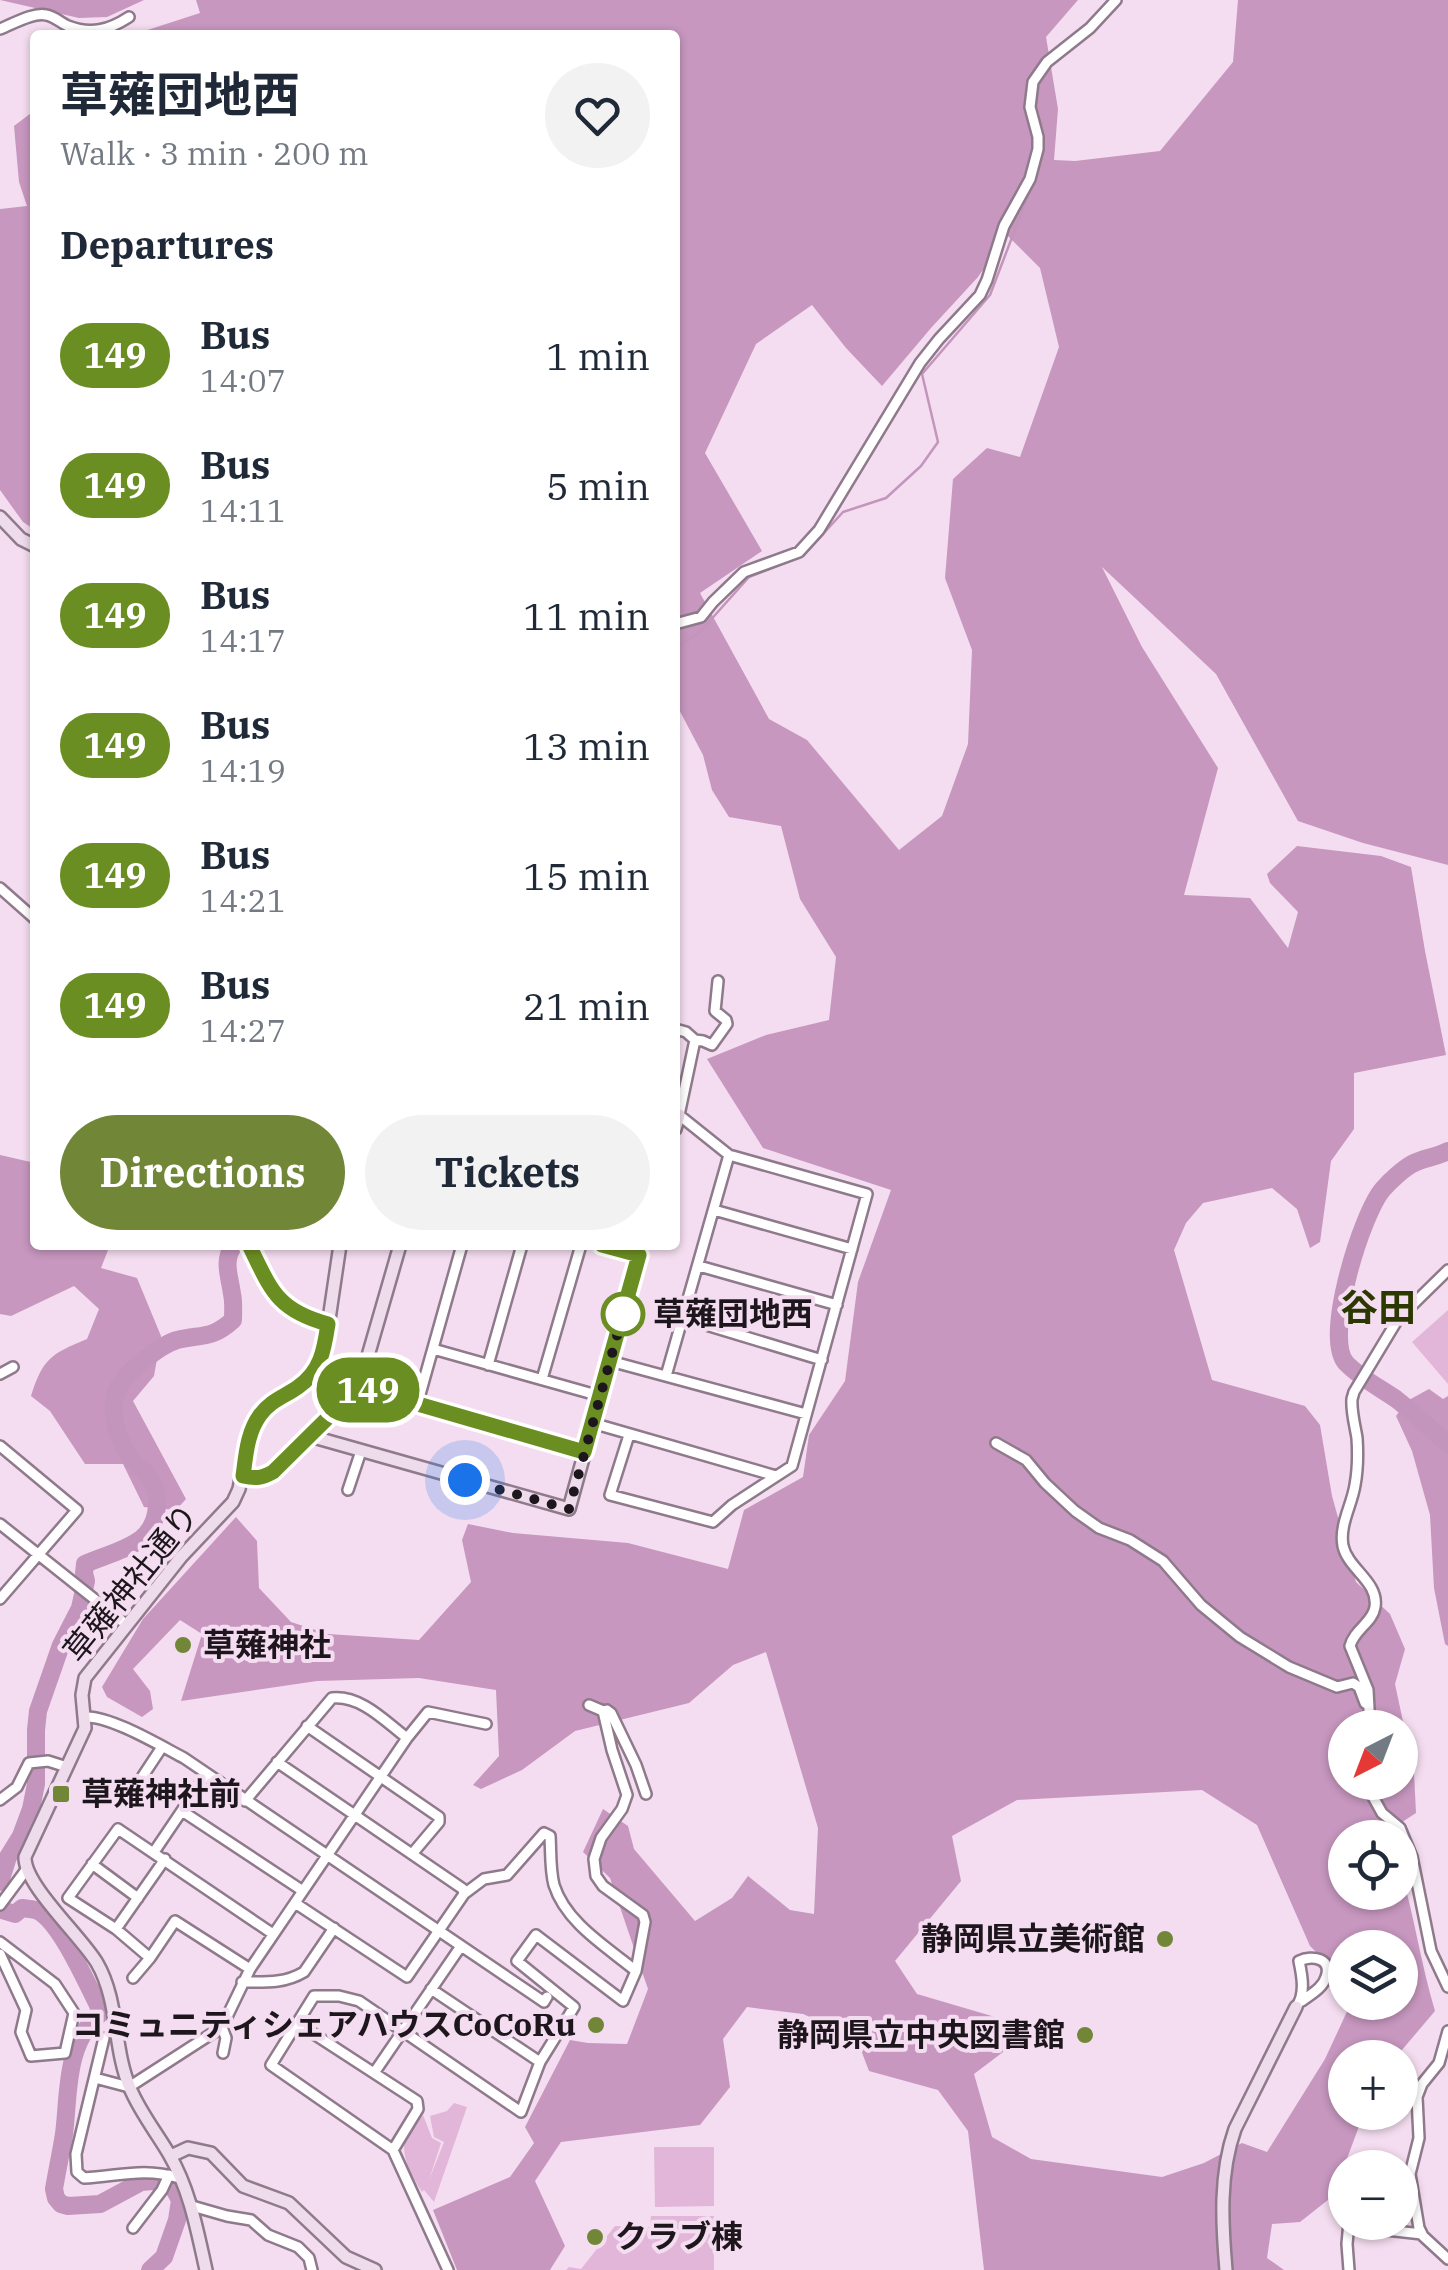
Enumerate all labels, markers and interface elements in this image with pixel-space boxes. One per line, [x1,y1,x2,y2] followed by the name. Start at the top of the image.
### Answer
[60,63,300,125] text: 草薙団地西
[545,63,650,168] button: heart
[60,132,368,174] text: Walk · 3 min · 200 m
[60,220,274,269] text: Departures
[200,310,270,359] text: Bus
[546,331,650,380] text: 1 min
[83,332,147,378] text: 149
[200,359,286,401] text: 14:07
[200,440,270,489] text: Bus
[546,461,650,510] text: 5 min
[83,462,147,508] text: 149
[200,489,286,531] text: 14:11
[200,570,270,619] text: Bus
[523,591,650,640] text: 11 min
[83,592,147,638] text: 149
[200,619,286,661] text: 14:17
[200,700,270,749] text: Bus
[523,721,650,770] text: 13 min
[83,722,147,768] text: 149
[200,749,286,791] text: 14:19
[200,830,270,879] text: Bus
[523,851,650,900] text: 15 min
[83,852,147,898] text: 149
[200,879,286,921] text: 14:21
[200,960,270,1009] text: Bus
[523,981,650,1030] text: 21 min
[83,982,147,1028] text: 149
[200,1009,286,1051] text: 14:27
[60,1115,345,1230] button: Directions
[365,1115,650,1230] button: Tickets
[1340,1282,1416,1331] district label: 谷田
[653,1292,813,1334] place label: 草薙団地西
[602,1293,644,1335] marker: 草薙団地西
[310,1358,426,1422] line badge: 149
[336,1367,400,1413] text: 149
[440,1455,490,1505] your location
[53,1495,207,1670] street label: 草薙神社通り
[203,1623,331,1665] place label: 草薙神社
[172,1634,194,1656] marker: 草薙神社
[1328,1710,1418,1800] north arrow
[1328,1710,1418,2240] map controls
[81,1772,241,1814] place label: 草薙神社前
[50,1783,72,1805] marker: 草薙神社前
[1328,1820,1418,1910] button: locate
[921,1917,1145,1959] place label: 静岡県立美術館
[1154,1928,1176,1950] marker: 静岡県立美術館
[1328,1930,1418,2020] button: layers
[72,2003,576,2045] place label: コミュニティシェアハウスCoCoRu
[777,2013,1065,2055] place label: 静岡県立中央図書館
[585,2014,607,2036] marker: コミュニティシェアハウスCoCoRu
[1074,2024,1096,2046] marker: 静岡県立中央図書館
[1328,2040,1418,2130] button: +
[1328,2150,1418,2240] button: −
[615,2215,743,2257] place label: クラブ棟
[584,2226,606,2248] marker: クラブ棟

